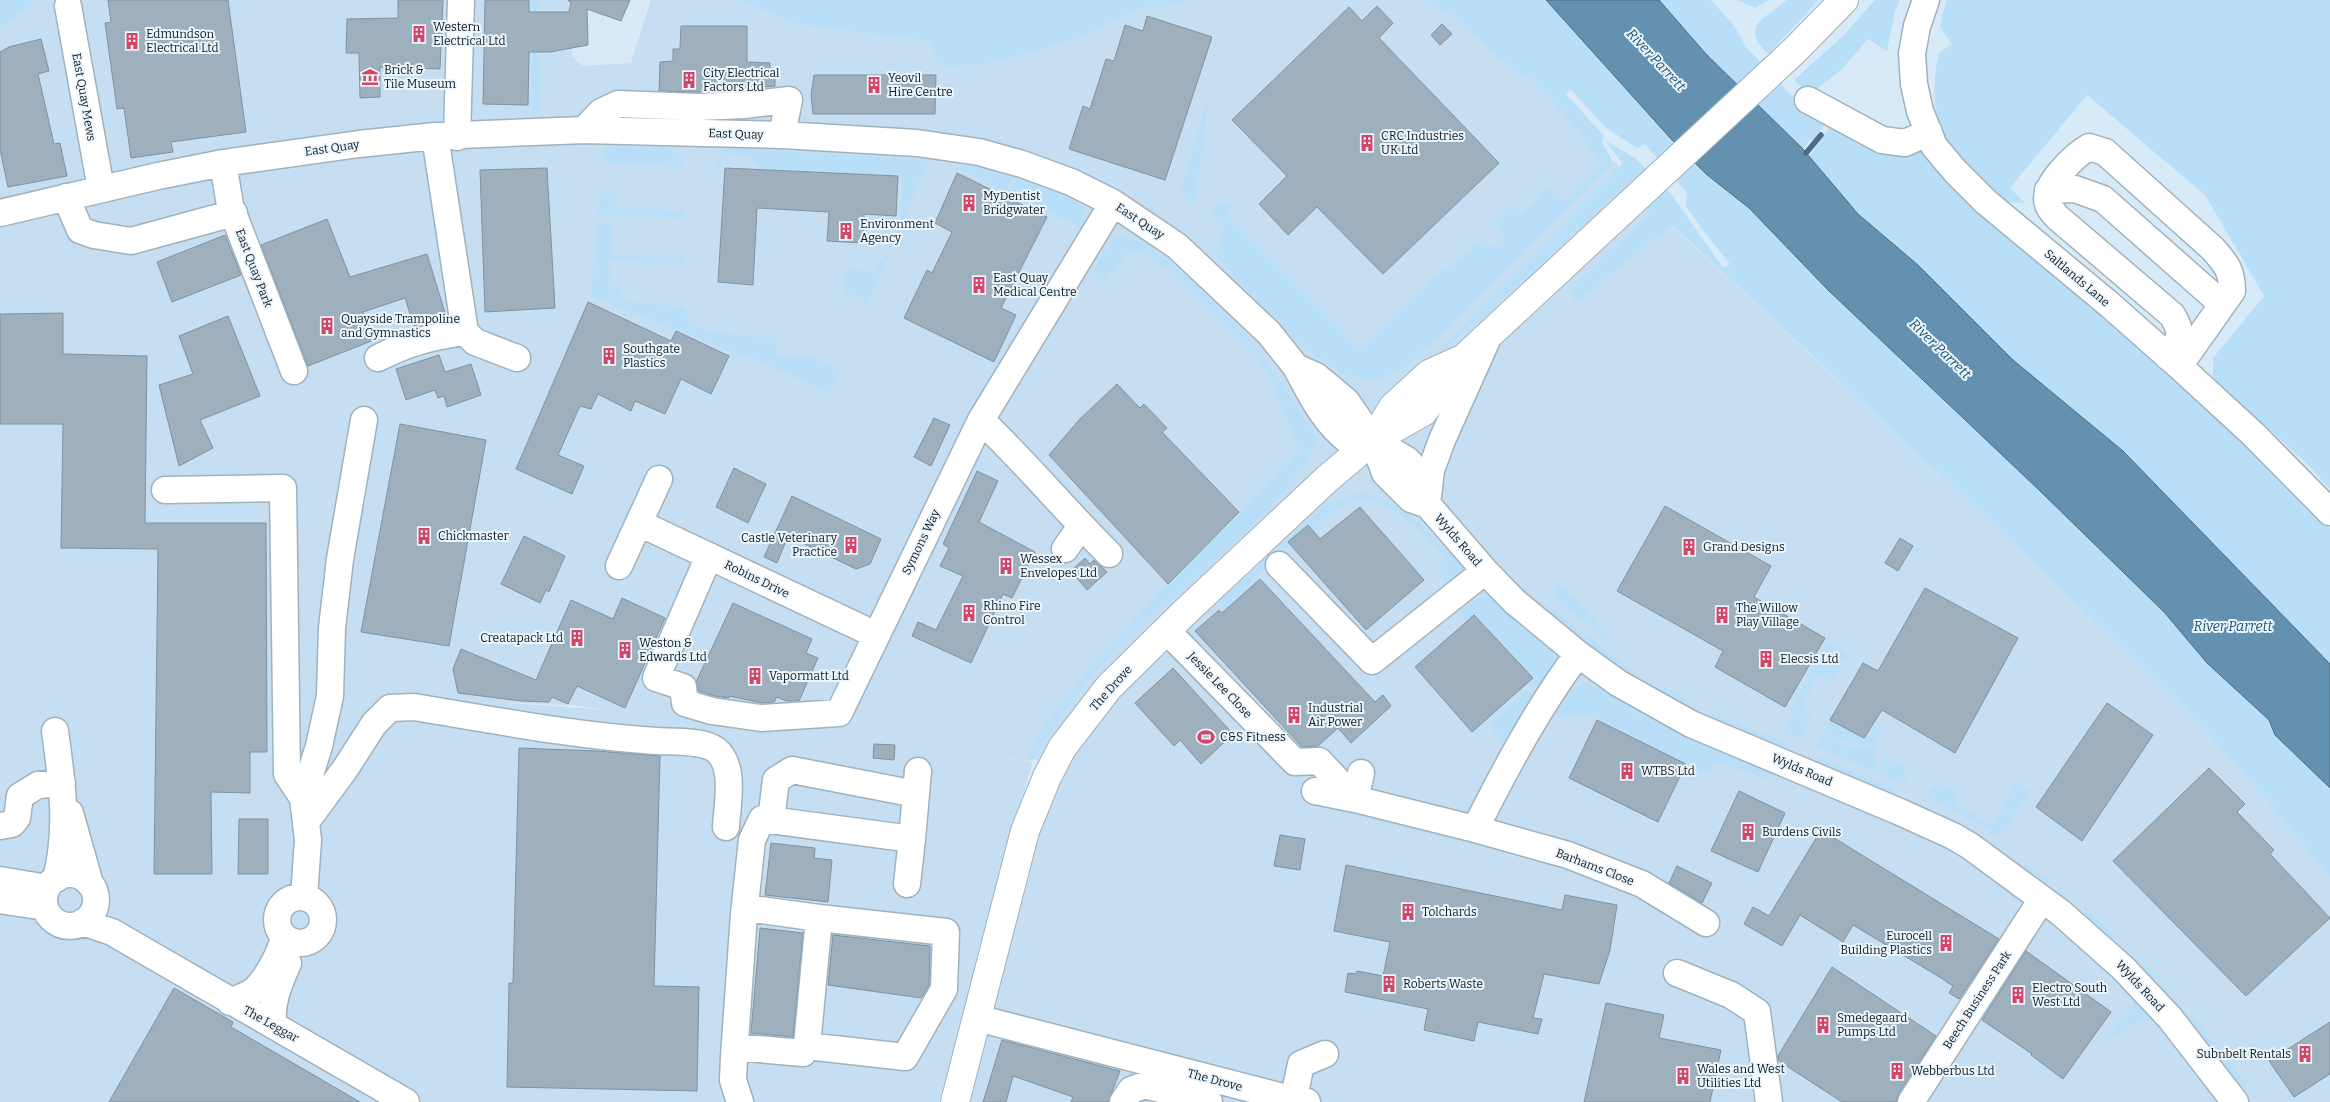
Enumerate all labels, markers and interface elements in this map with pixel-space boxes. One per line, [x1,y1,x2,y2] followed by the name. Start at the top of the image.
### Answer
[433,20,506,48] place label: Western Electrical Ltd
[409,24,429,44] building icon: Western Electrical Ltd
[1623,25,1690,95] water label: River Parrett
[146,27,219,55] place label: Edmundson Electrical Ltd
[122,31,142,51] building icon: Edmundson Electrical Ltd
[69,52,99,143] street label: East Quay Mews
[384,63,457,91] place label: Brick & Tile Museum
[703,66,780,94] place label: City Electrical Factors Ltd
[360,67,380,87] museum icon: Brick & Tile Museum
[679,70,699,90] building icon: City Electrical Factors Ltd
[888,71,953,99] place label: Yeovil Hire Centre
[864,75,884,95] building icon: Yeovil Hire Centre
[708,126,764,142] street label: East Quay
[1381,129,1464,157] place label: CRC Industries UK Ltd
[1357,133,1377,153] building icon: CRC Industries UK Ltd
[304,137,361,159] street label: East Quay
[983,189,1046,217] place label: MyDentist Bridgwater
[959,193,979,213] building icon: MyDentist Bridgwater
[1113,200,1168,242] street label: East Quay
[860,217,935,245] place label: Environment Agency
[836,221,856,241] building icon: Environment Agency
[233,227,275,309] street label: East Quay Park
[2041,247,2113,309] street label: Saltlands Lane
[993,271,1077,299] place label: East Quay Medical Centre
[969,275,989,295] building icon: East Quay Medical Centre
[341,312,460,340] place label: Quayside Trampoline and Gymnastics
[1906,315,1975,383] water label: River Parrett
[317,316,337,336] building icon: Quayside Trampoline and Gymnastics
[623,342,680,370] place label: Southgate Plastics
[599,346,619,366] building icon: Southgate Plastics
[899,506,943,577] street label: Symons Way
[1431,511,1485,569] street label: Wylds Road
[414,526,434,546] building icon: Chickmaster
[438,529,509,543] place label: Chickmaster
[741,531,838,559] place label: Castle Veterinary Practice
[841,535,861,555] building icon: Castle Veterinary Practice
[1679,537,1699,557] building icon: Grand Designs
[1703,540,1785,554] place label: Grand Designs
[1020,552,1097,580] place label: Wessex Envelopes Ltd
[996,556,1016,576] building icon: Wessex Envelopes Ltd
[722,557,792,601] street label: Robins Drive
[983,599,1041,627] place label: Rhino Fire Control
[1736,601,1799,629] place label: The Willow Play Village
[959,603,979,623] building icon: Rhino Fire Control
[1712,605,1732,625] building icon: The Willow Play Village
[2193,618,2274,635] water label: River Parrett
[567,628,587,648] building icon: Creatapack Ltd
[480,631,563,645] place label: Creatapack Ltd
[639,636,707,664] place label: Weston & Edwards Ltd
[615,640,635,660] building icon: Weston & Edwards Ltd
[1184,648,1255,721] street label: Jessie Lee Close
[1756,649,1776,669] building icon: Elecsis Ltd
[1780,652,1839,666] place label: Elecsis Ltd
[1087,662,1135,714] street label: The Drove
[745,666,765,686] building icon: Vapormatt Ltd
[769,669,849,683] place label: Vapormatt Ltd
[1308,701,1364,729] place label: Industrial Air Power
[1284,705,1304,725] building icon: Industrial Air Power
[1196,727,1216,747] sports icon: C&S Fitness
[1220,730,1286,744] place label: C&S Fitness
[1769,751,1835,789] street label: Wylds Road
[1617,761,1637,781] building icon: WTBS Ltd
[1641,764,1695,778] place label: WTBS Ltd
[1738,822,1758,842] building icon: Burdens Civils
[1762,825,1841,839] place label: Burdens Civils
[1554,846,1636,888] street label: Barhams Close
[1398,902,1418,922] building icon: Tolchards
[1422,905,1477,919] place label: Tolchards
[1840,929,1933,957] place label: Eurocell Building Plastics
[1936,933,1956,953] building icon: Eurocell Building Plastics
[1940,948,2014,1052] street label: Beech Business Park
[2113,958,2167,1014] street label: Wylds Road
[1379,974,1399,994] building icon: Roberts Waste
[1403,977,1483,991] place label: Roberts Waste
[2032,981,2108,1009] place label: Electro South West Ltd
[2008,985,2028,1005] building icon: Electro South West Ltd
[241,1003,302,1045] street label: The Leggar
[1837,1011,1907,1039] place label: Smedegaard Pumps Ltd
[1813,1015,1833,1035] building icon: Smedegaard Pumps Ltd
[2295,1044,2315,1064] building icon: Subnbelt Rentals
[2197,1047,2291,1061] place label: Subnbelt Rentals
[1887,1061,1907,1081] building icon: Webberbus Ltd
[1697,1062,1785,1090] place label: Wales and West Utilities Ltd
[1911,1064,1995,1078] place label: Webberbus Ltd
[1186,1066,1244,1094] street label: The Drove
[1673,1066,1693,1086] building icon: Wales and West Utilities Ltd

